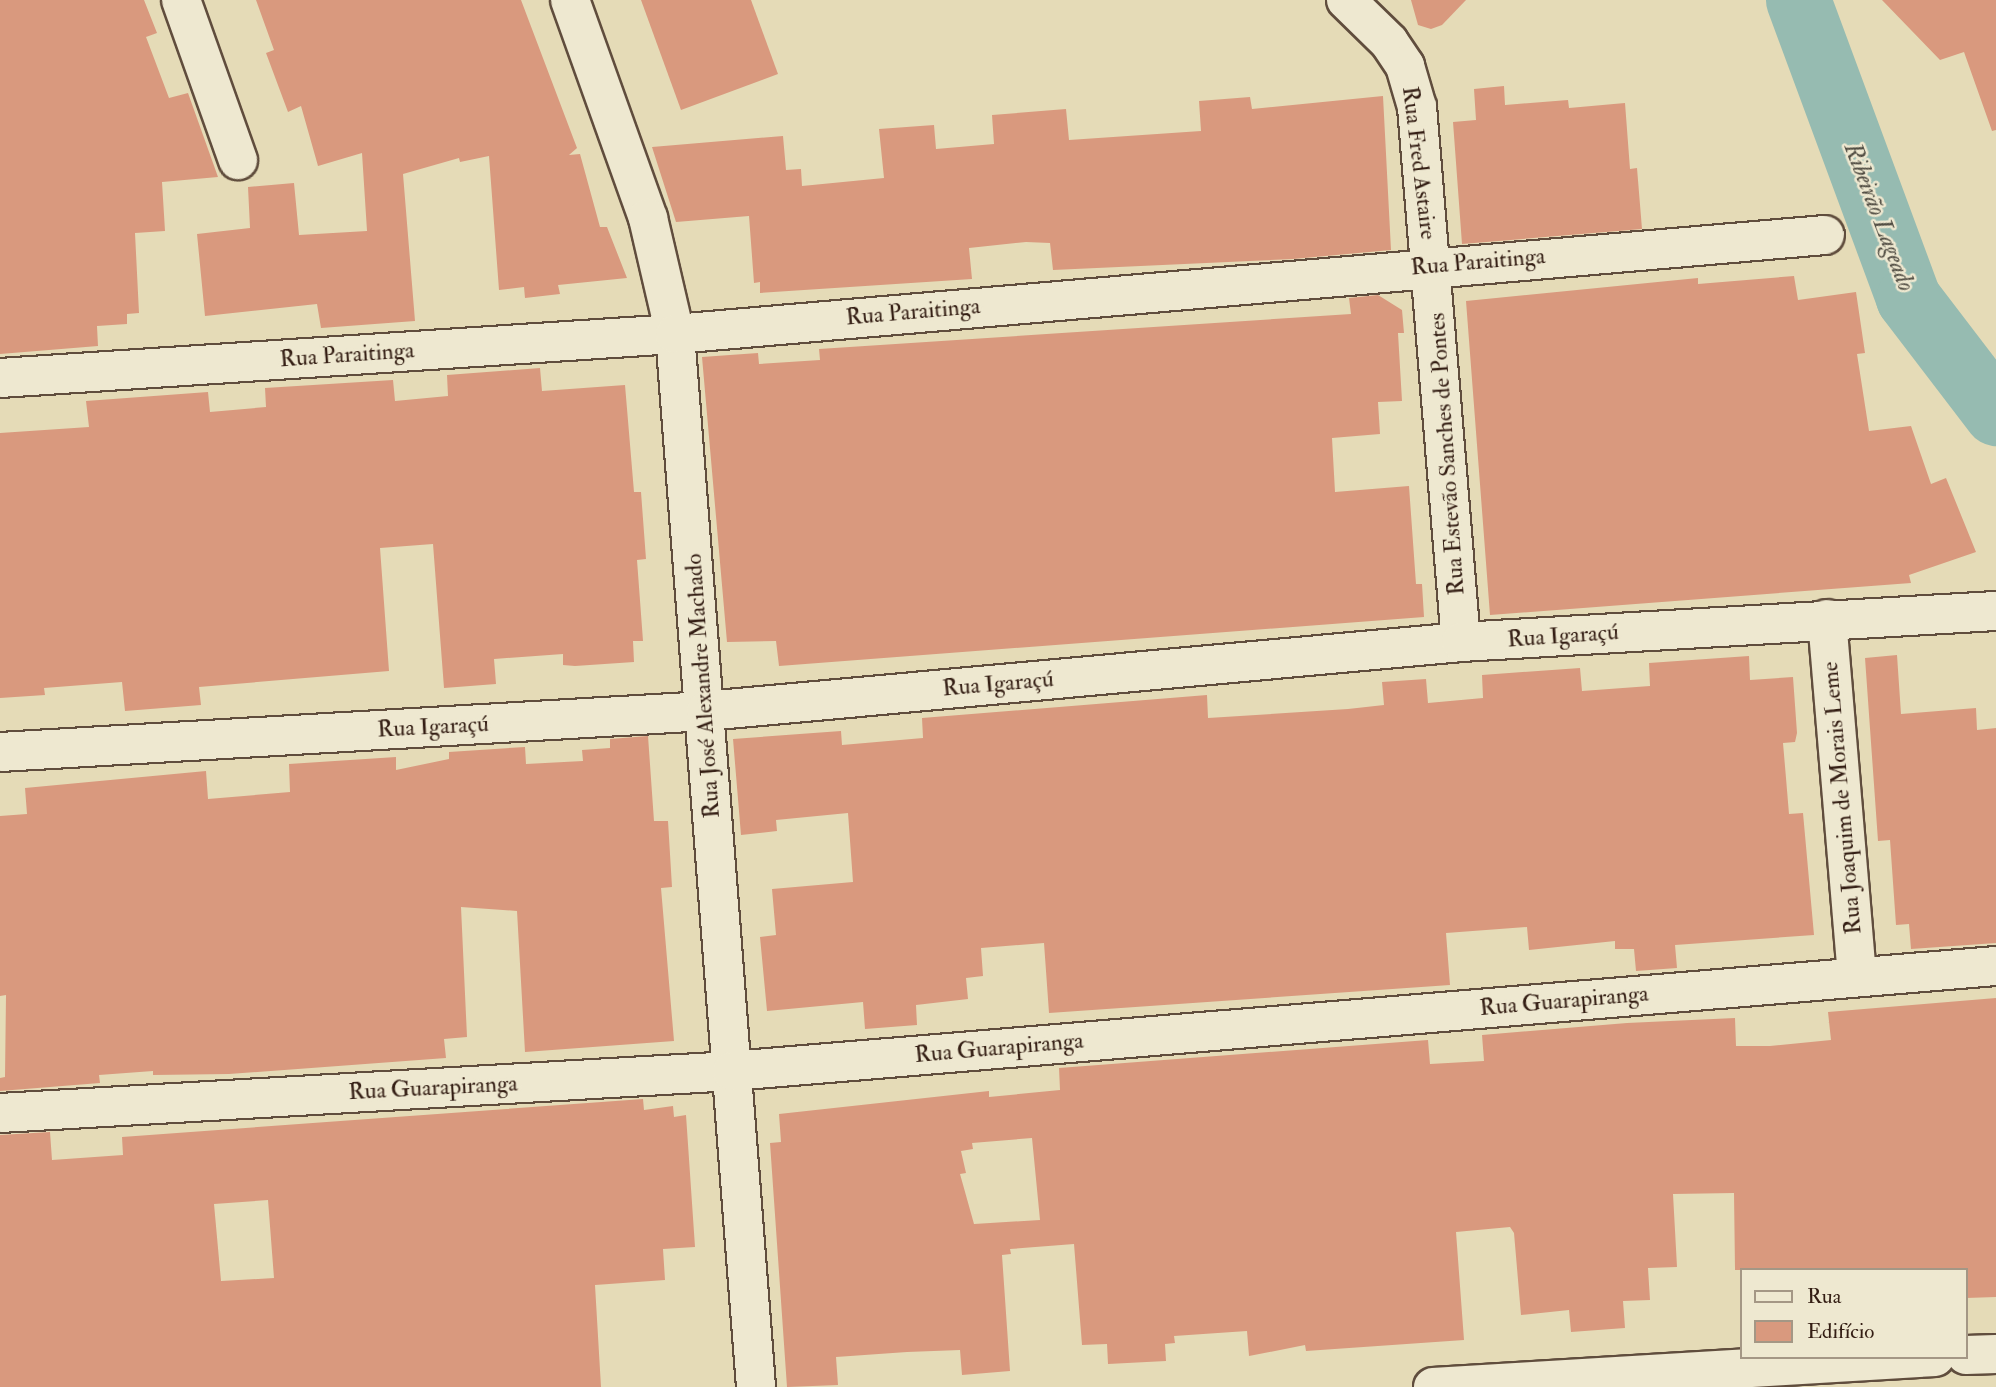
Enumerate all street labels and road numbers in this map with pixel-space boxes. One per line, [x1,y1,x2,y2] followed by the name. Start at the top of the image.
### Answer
[1396,85,1442,241] street label: Rua Fred Astaire
[1410,242,1546,282] street label: Rua Paraitinga
[845,292,981,332] street label: Rua Paraitinga
[1423,312,1471,596] street label: Rua Estevão Sanches de Pontes
[279,337,415,373] street label: Rua Paraitinga
[680,553,726,819] street label: Rua José Alexandre Machado
[1506,618,1620,654] street label: Rua Igaraçú
[1816,660,1868,936] street label: Rua Joaquim de Morais Leme
[941,665,1055,703] street label: Rua Igaraçú
[377,710,489,744] street label: Rua Igaraçú
[1478,980,1650,1022] street label: Rua Guarapiranga
[913,1027,1085,1069] street label: Rua Guarapiranga
[348,1070,518,1106] street label: Rua Guarapiranga

